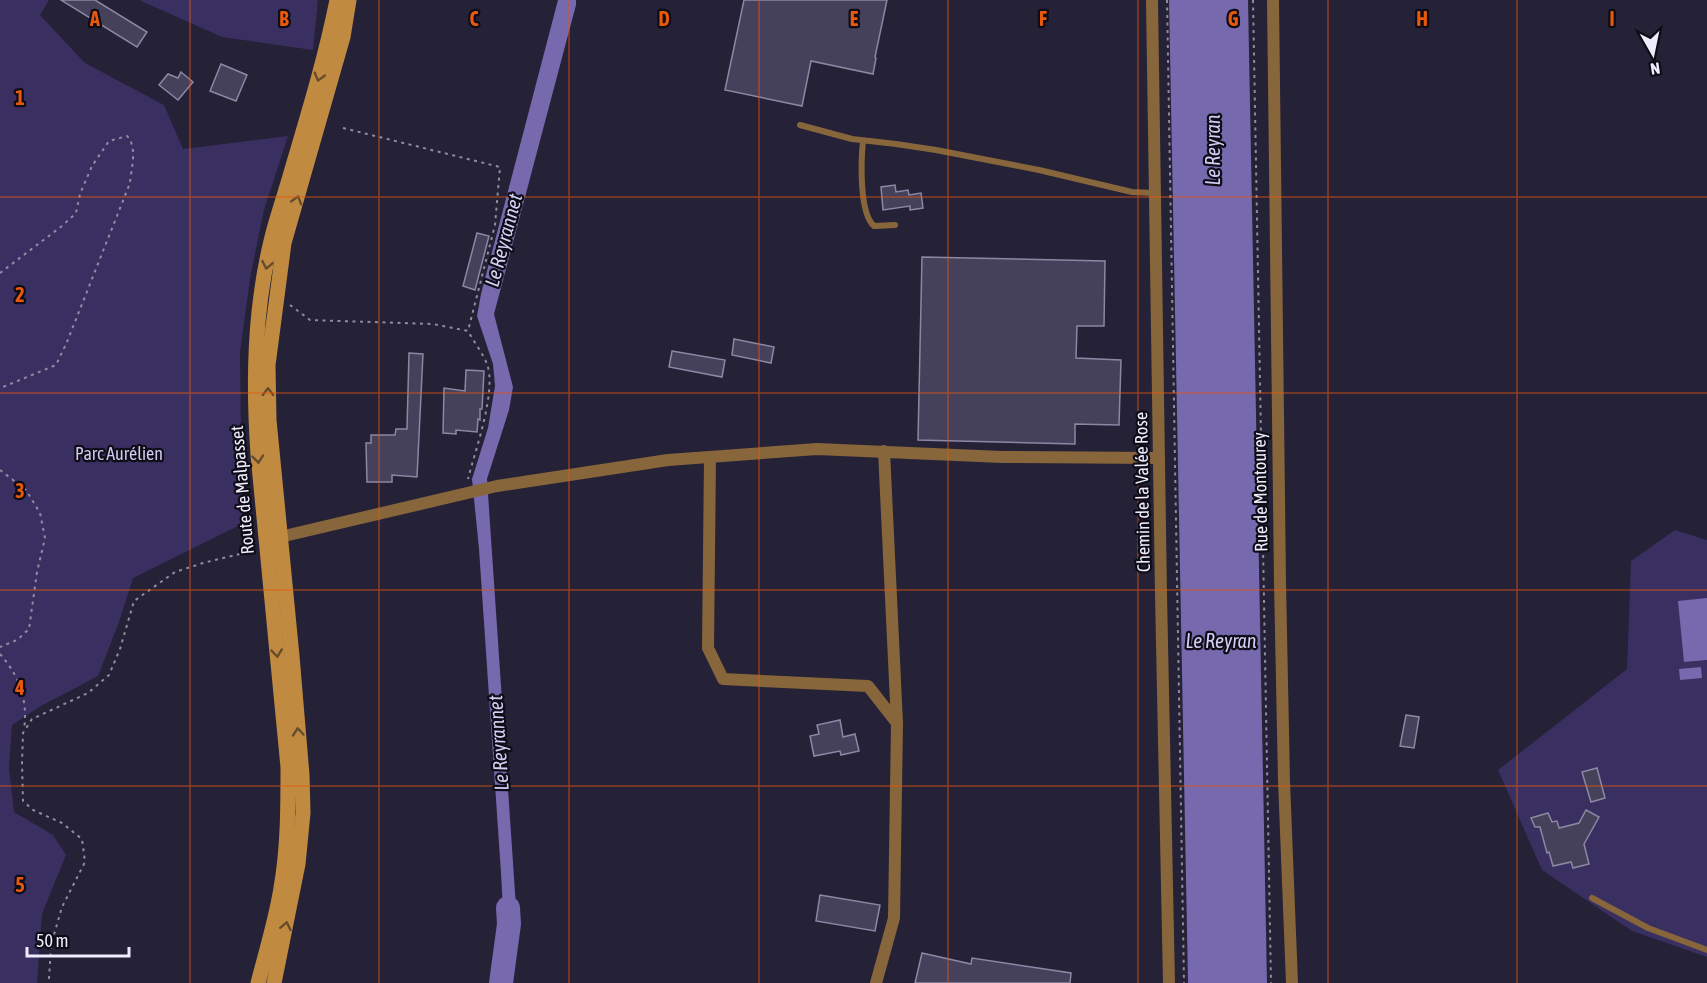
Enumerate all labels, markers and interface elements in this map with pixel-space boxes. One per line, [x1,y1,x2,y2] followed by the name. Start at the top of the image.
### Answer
[89,7,100,30] text: A
[279,7,289,30] text: B
[470,7,479,30] text: C
[658,7,670,30] text: D
[850,7,859,30] text: E
[1039,7,1047,30] text: F
[1228,7,1239,30] text: G
[1416,7,1428,30] text: H
[1609,7,1615,30] text: I
[1623,24,1683,84] north arrow
[1649,59,1661,78] text: N
[314,71,326,82] one-way arrow
[15,86,25,109] text: 1
[1201,114,1224,185] water label: Le Reyran
[480,191,527,289] water label: Le Reyrannet
[290,195,302,206] one-way arrow
[261,260,274,270] one-way arrow
[15,283,25,306] text: 2
[262,387,275,396] one-way arrow
[1130,412,1154,572] street label: Chemin de la Valée Rose
[226,425,258,555] street label: Route de Malpasset
[1248,432,1272,552] street label: Rue de Montourey
[75,443,163,464] park label: Parc Aurélien
[251,455,264,464] one-way arrow
[15,479,25,502] text: 3
[1186,629,1257,652] water label: Le Reyran
[270,649,283,658] one-way arrow
[14,676,25,699] text: 4
[483,694,513,791] water label: Le Reyrannet
[292,728,305,737] one-way arrow
[15,873,25,896] text: 5
[27,920,129,958] scale bar
[278,921,291,931] one-way arrow
[36,930,68,951] text: 50 m

